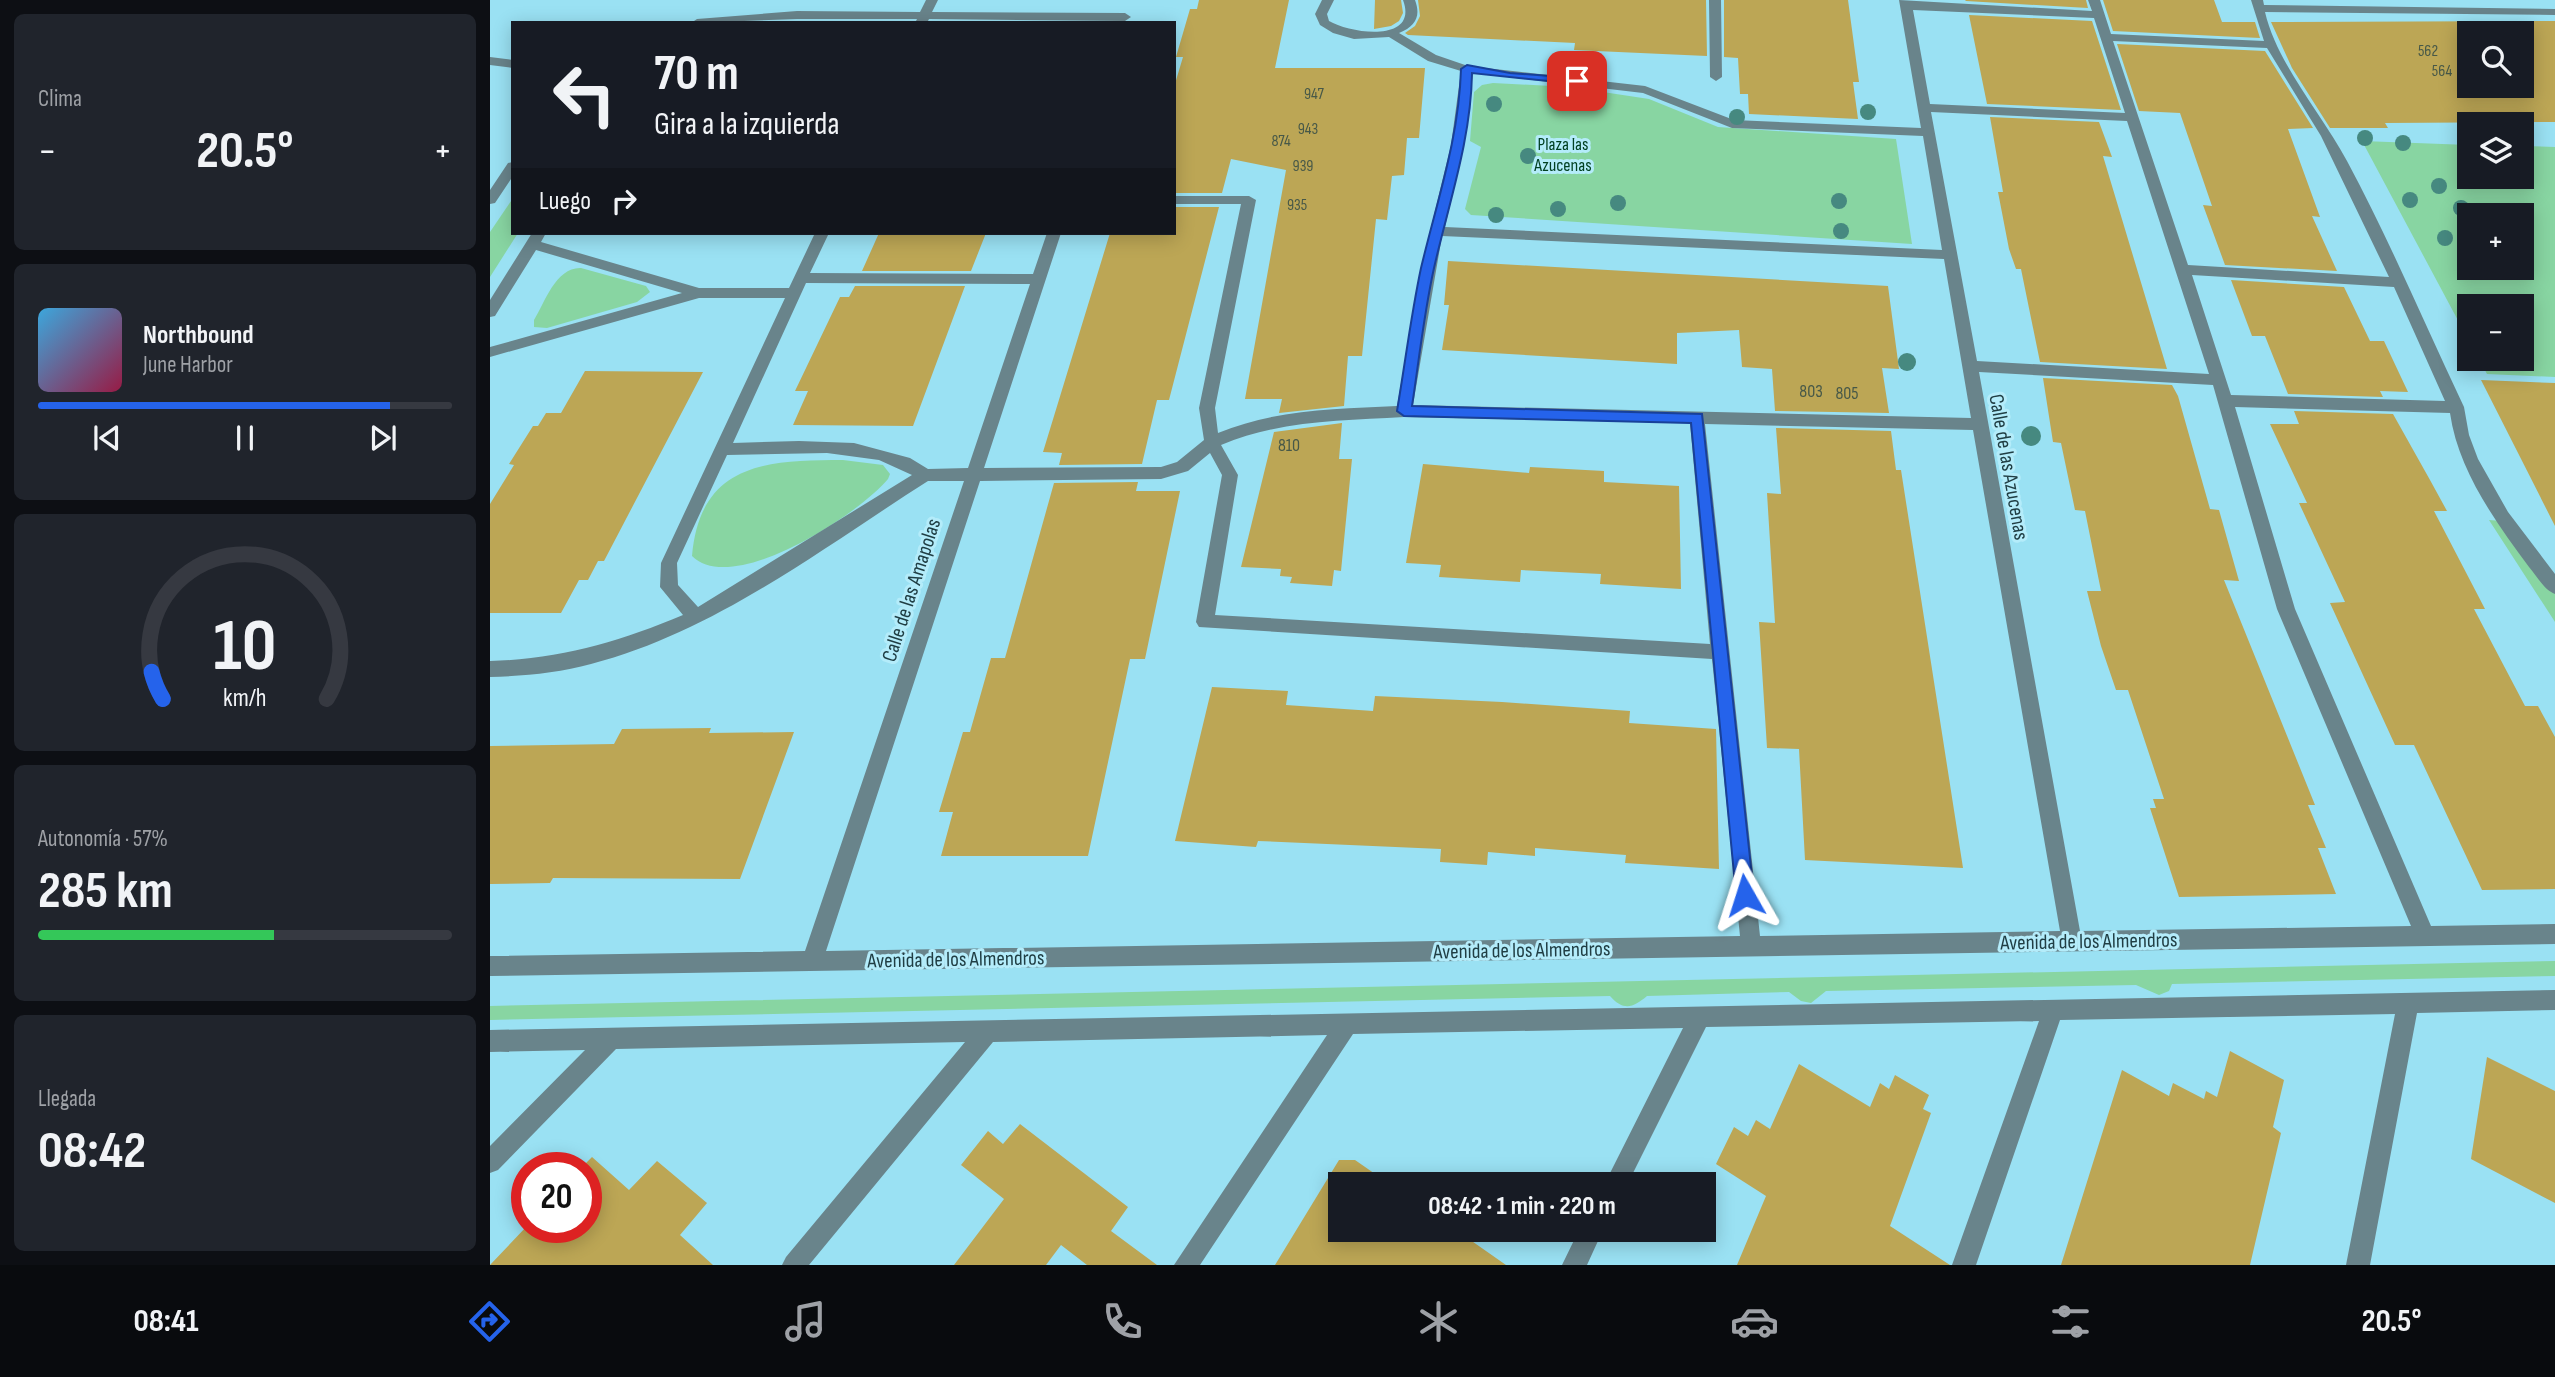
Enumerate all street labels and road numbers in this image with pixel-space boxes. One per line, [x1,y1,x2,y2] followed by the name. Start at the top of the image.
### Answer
[1983,392,2034,542] street label: Calle de las Azucenas
[877,516,946,665] street label: Calle de las Amapolas
[1999,927,2178,956] street label: Avenida de los Almendros
[1432,936,1611,965] street label: Avenida de los Almendros
[866,945,1045,974] street label: Avenida de los Almendros

